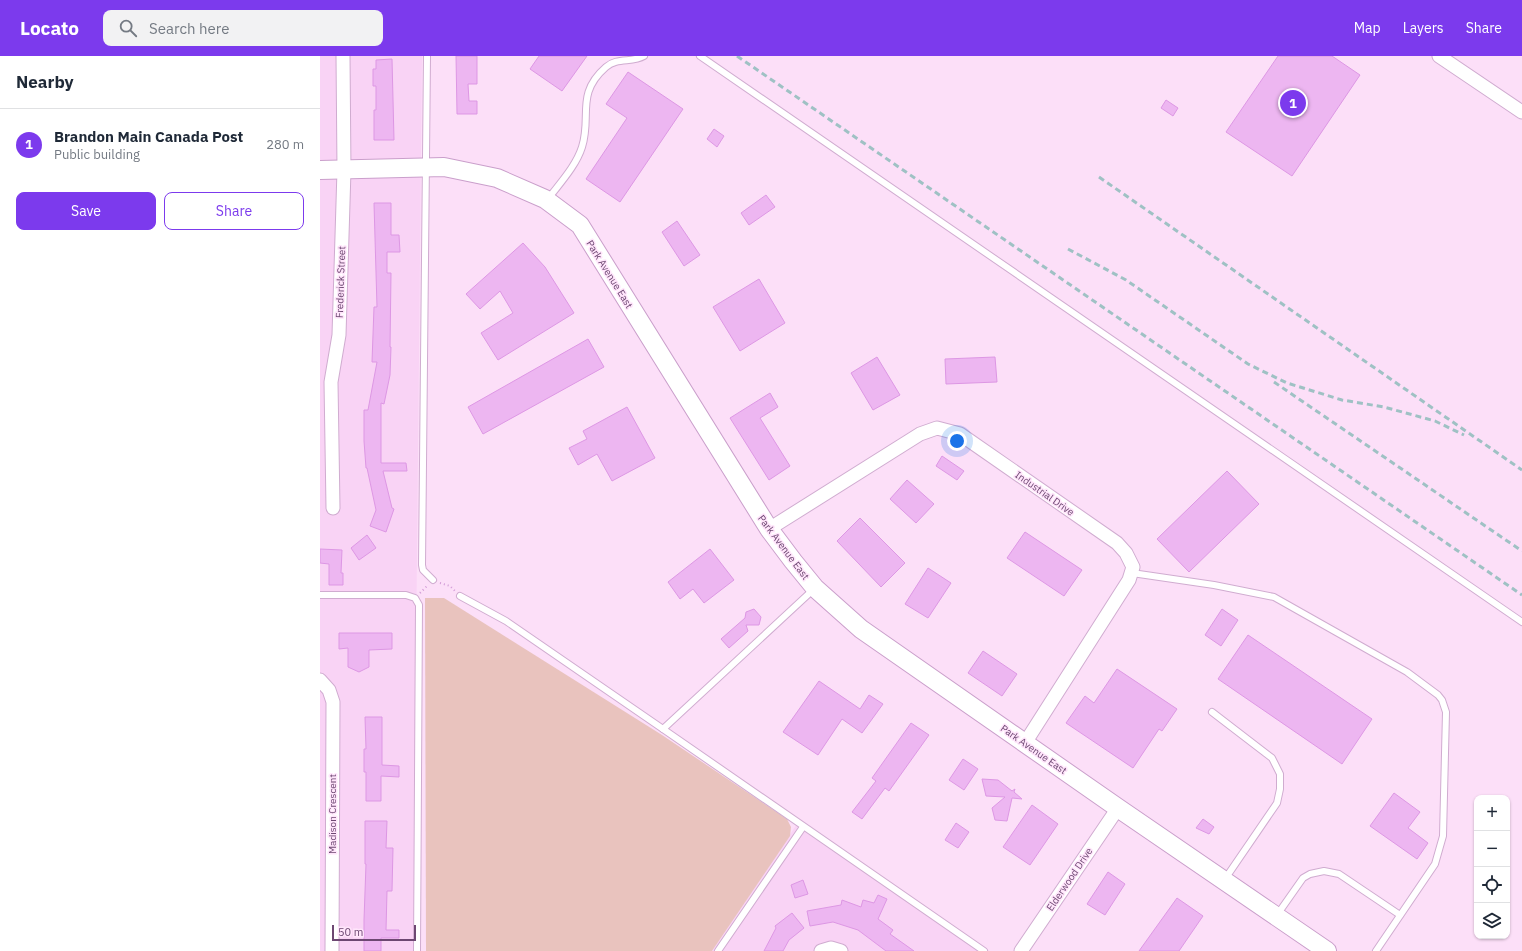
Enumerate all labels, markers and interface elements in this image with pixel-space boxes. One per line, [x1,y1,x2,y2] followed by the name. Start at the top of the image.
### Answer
[103,10,383,46] search box
[20,16,79,40] text: Locato
[117,17,139,39] icon: search
[149,19,229,38] text: Search here
[1354,19,1381,37] text: Map
[1403,19,1444,37] text: Layers
[1466,19,1502,37] text: Share
[16,71,74,93] text: Nearby
[1280,88,1306,118] pin: 1
[54,127,243,146] text: Brandon Main Canada Post
[25,136,33,153] text: 1
[266,136,304,153] text: 280 m
[54,146,140,163] text: Public building
[16,192,156,230] button: Save
[164,192,304,230] button: Share
[583,238,636,311] street label: Park Avenue East
[333,245,348,318] street label: Frederick Street
[947,431,967,451] your location
[1013,468,1077,519] street label: Industrial Drive
[755,512,813,583] street label: Park Avenue East
[998,722,1070,777] street label: Park Avenue East
[326,773,339,854] street label: Madison Crescent
[1474,795,1510,939] map controls
[1474,795,1510,831] button: +
[1474,831,1510,867] button: −
[1043,845,1096,913] street label: Elderwood Drive
[1474,867,1510,903] button: locate
[1474,903,1510,939] button: layers
[332,923,416,942] scale bar
[338,925,363,939] text: 50 m

